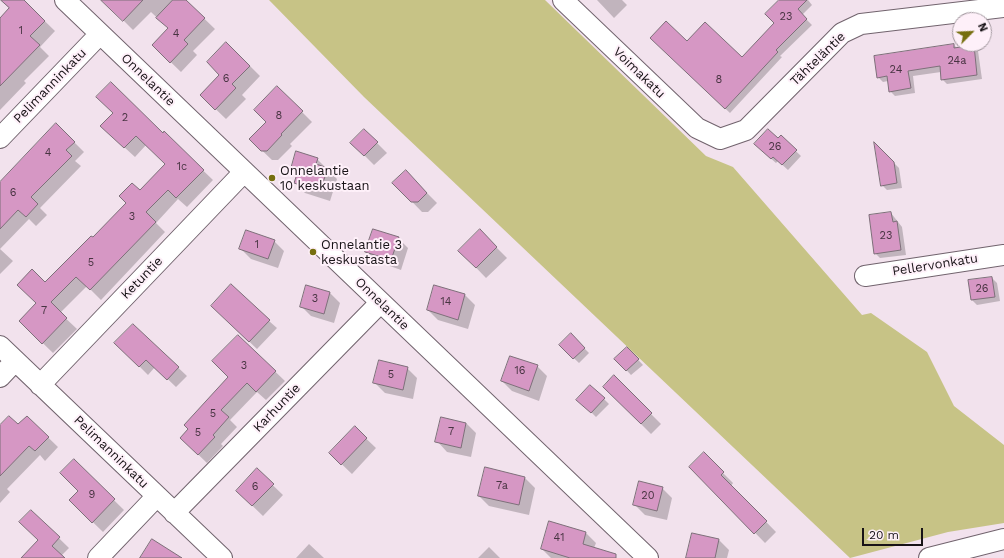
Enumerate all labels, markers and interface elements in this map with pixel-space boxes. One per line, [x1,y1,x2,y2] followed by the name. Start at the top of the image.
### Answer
[780,10,792,24] house number: 23
[952,12,992,52] north arrow
[975,21,990,34] text: N
[19,24,23,38] house number: 1
[173,27,179,41] house number: 4
[787,29,849,89] street label: Tähteläntie
[610,44,668,102] street label: Voimakatu
[10,45,90,127] street label: Pelimanninkatu
[118,50,178,110] street label: Onnelantie
[947,54,967,68] house number: 24a
[890,63,902,77] house number: 24
[223,72,229,86] house number: 6
[716,73,722,87] house number: 8
[276,109,282,123] house number: 8
[122,111,128,125] house number: 2
[768,140,782,154] house number: 26
[45,146,51,160] house number: 4
[177,160,187,174] house number: 1c
[280,163,370,194] place label: Onnelantie 10 keskustaan
[267,173,277,183] marker: Onnelantie 10 keskustaan
[10,186,16,200] house number: 6
[129,210,135,224] house number: 3
[880,229,892,243] house number: 23
[321,237,402,268] place label: Onnelantie 3 keskustasta
[255,238,259,252] house number: 1
[308,247,318,257] marker: Onnelantie 3 keskustasta
[891,251,979,279] street label: Pellervonkatu
[118,253,166,303] street label: Ketuntie
[88,256,94,270] house number: 5
[352,274,412,334] street label: Onnelantie
[975,282,989,296] house number: 26
[312,292,318,306] house number: 3
[440,295,452,309] house number: 14
[41,304,47,318] house number: 7
[241,359,247,373] house number: 3
[515,364,525,378] house number: 16
[388,368,394,382] house number: 5
[250,380,304,436] street label: Karhuntie
[210,407,216,421] house number: 5
[70,412,152,492] street label: Pelimanninkatu
[448,425,454,439] house number: 7
[195,426,201,440] house number: 5
[496,479,508,493] house number: 7a
[252,480,258,494] house number: 6
[89,488,95,502] house number: 9
[641,489,655,503] house number: 20
[864,520,925,546] scale bar
[869,528,899,542] text: 20 m
[554,531,564,545] house number: 41

